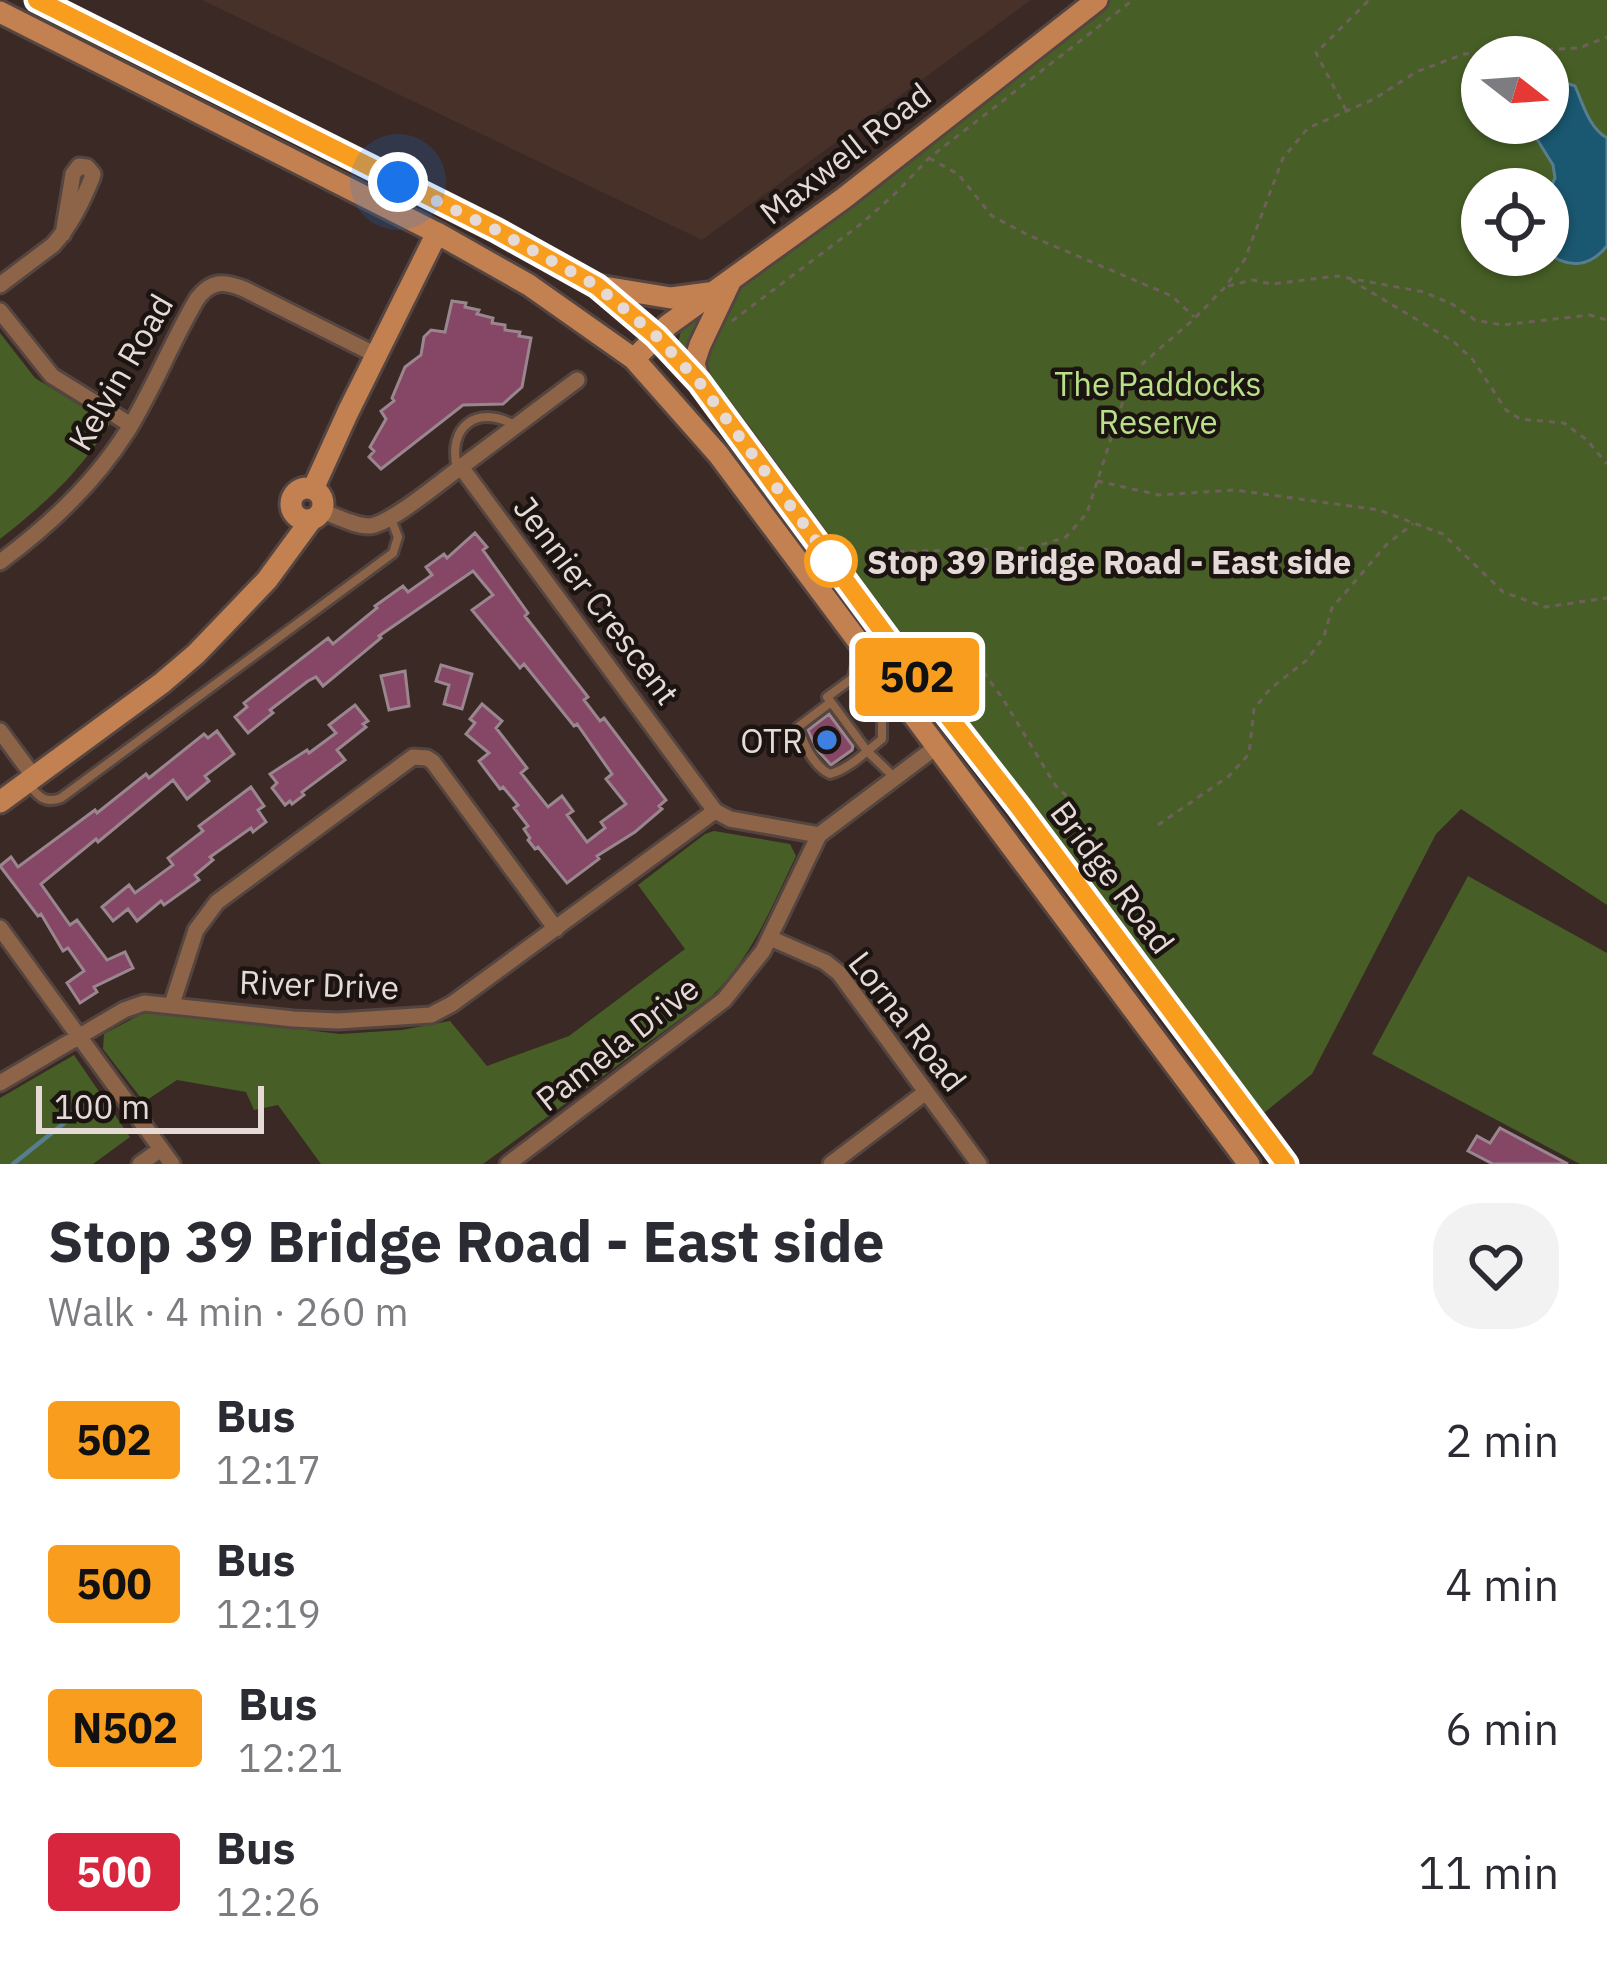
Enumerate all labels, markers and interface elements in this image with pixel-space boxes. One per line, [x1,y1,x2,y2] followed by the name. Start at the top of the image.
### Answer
[1461,36,1569,144] north arrow
[1461,36,1569,276] map controls
[751,73,939,233] street label: Maxwell Road
[368,152,428,212] your location
[1461,168,1569,276] button: locate
[58,286,182,458] street label: Kelvin Road
[1054,362,1262,443] park label: The Paddocks Reserve
[505,487,689,713] street label: Jennier Crescent
[806,536,856,586] marker: Stop 39 Bridge Road - East side
[867,540,1351,583] place label: Stop 39 Bridge Road - East side
[848,638,986,716] line badge: 502
[879,649,955,704] text: 502
[740,719,803,762] place label: OTR
[814,727,840,753] marker: OTR
[1042,792,1184,962] street label: Bridge Road
[840,942,976,1100] street label: Lorna Road
[238,960,400,1008] street label: River Drive
[527,966,707,1120] street label: Pamela Drive
[36,1080,264,1133] scale bar
[54,1085,150,1128] text: 100 m
[1433,1203,1559,1329] button: heart
[48,1204,885,1278] text: Stop 39 Bridge Road - East side
[48,1286,409,1337] text: Walk · 4 min · 260 m
[216,1386,296,1444] text: Bus
[1445,1411,1559,1469] text: 2 min
[76,1412,152,1467] text: 502
[216,1444,321,1495] text: 12:17
[216,1530,296,1588] text: Bus
[1445,1555,1559,1613] text: 4 min
[76,1556,152,1611] text: 500
[216,1588,321,1639] text: 12:19
[238,1674,318,1732] text: Bus
[1445,1699,1559,1757] text: 6 min
[72,1700,178,1755] text: N502
[238,1732,343,1783] text: 12:21
[216,1818,296,1876] text: Bus
[1418,1843,1559,1901] text: 11 min
[76,1844,152,1899] text: 500
[216,1876,321,1927] text: 12:26

